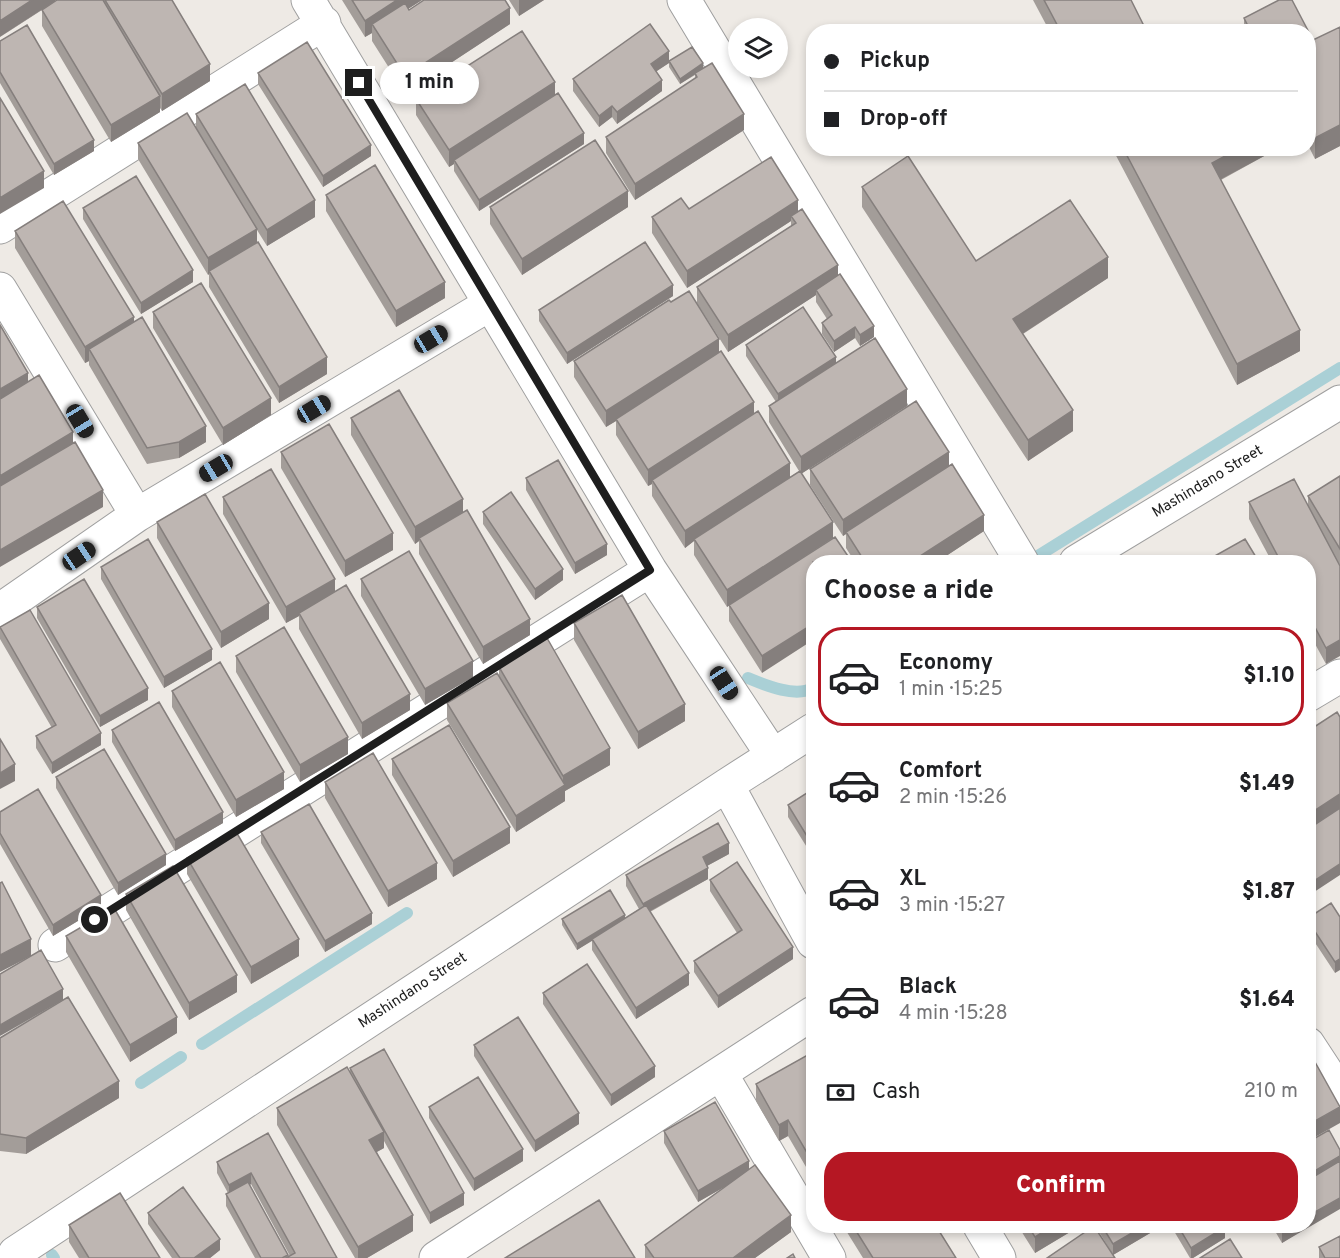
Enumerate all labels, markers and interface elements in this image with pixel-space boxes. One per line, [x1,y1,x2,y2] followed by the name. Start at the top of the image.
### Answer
[728,18,788,78] map controls
[728,18,788,78] button: layers
[860,48,930,75] text: Pickup
[380,62,479,104] callout: 1 min
[345,69,372,96] route end
[405,70,454,96] text: 1 min
[860,106,947,133] text: Drop-off
[411,322,451,356] car
[294,392,334,426] car
[63,401,97,441] car
[1149,441,1267,523] street label: Mashindano Street
[196,451,236,485] car
[59,538,99,574] car
[824,574,994,608] text: Choose a ride
[827,650,881,704] icon: car
[899,650,993,677] text: Economy
[707,663,741,703] car
[1243,663,1295,690] text: $1.10
[899,677,1003,703] text: 1 min · 15:25
[827,758,881,812] icon: car
[899,758,982,785] text: Comfort
[1239,771,1295,798] text: $1.49
[899,785,1007,811] text: 2 min · 15:26
[827,866,881,920] icon: car
[899,866,926,893] text: XL
[1242,879,1295,906] text: $1.87
[899,893,1005,919] text: 3 min · 15:27
[81,906,108,933] route start
[355,949,471,1033] street label: Mashindano Street
[827,974,881,1028] icon: car
[899,974,957,1001] text: Black
[1239,987,1295,1014] text: $1.64
[899,1001,1008,1027] text: 4 min · 15:28
[824,1076,857,1109] icon: cash
[872,1079,921,1106] text: Cash
[1244,1079,1298,1105] text: 210 m
[824,1152,1298,1221] button: Confirm

